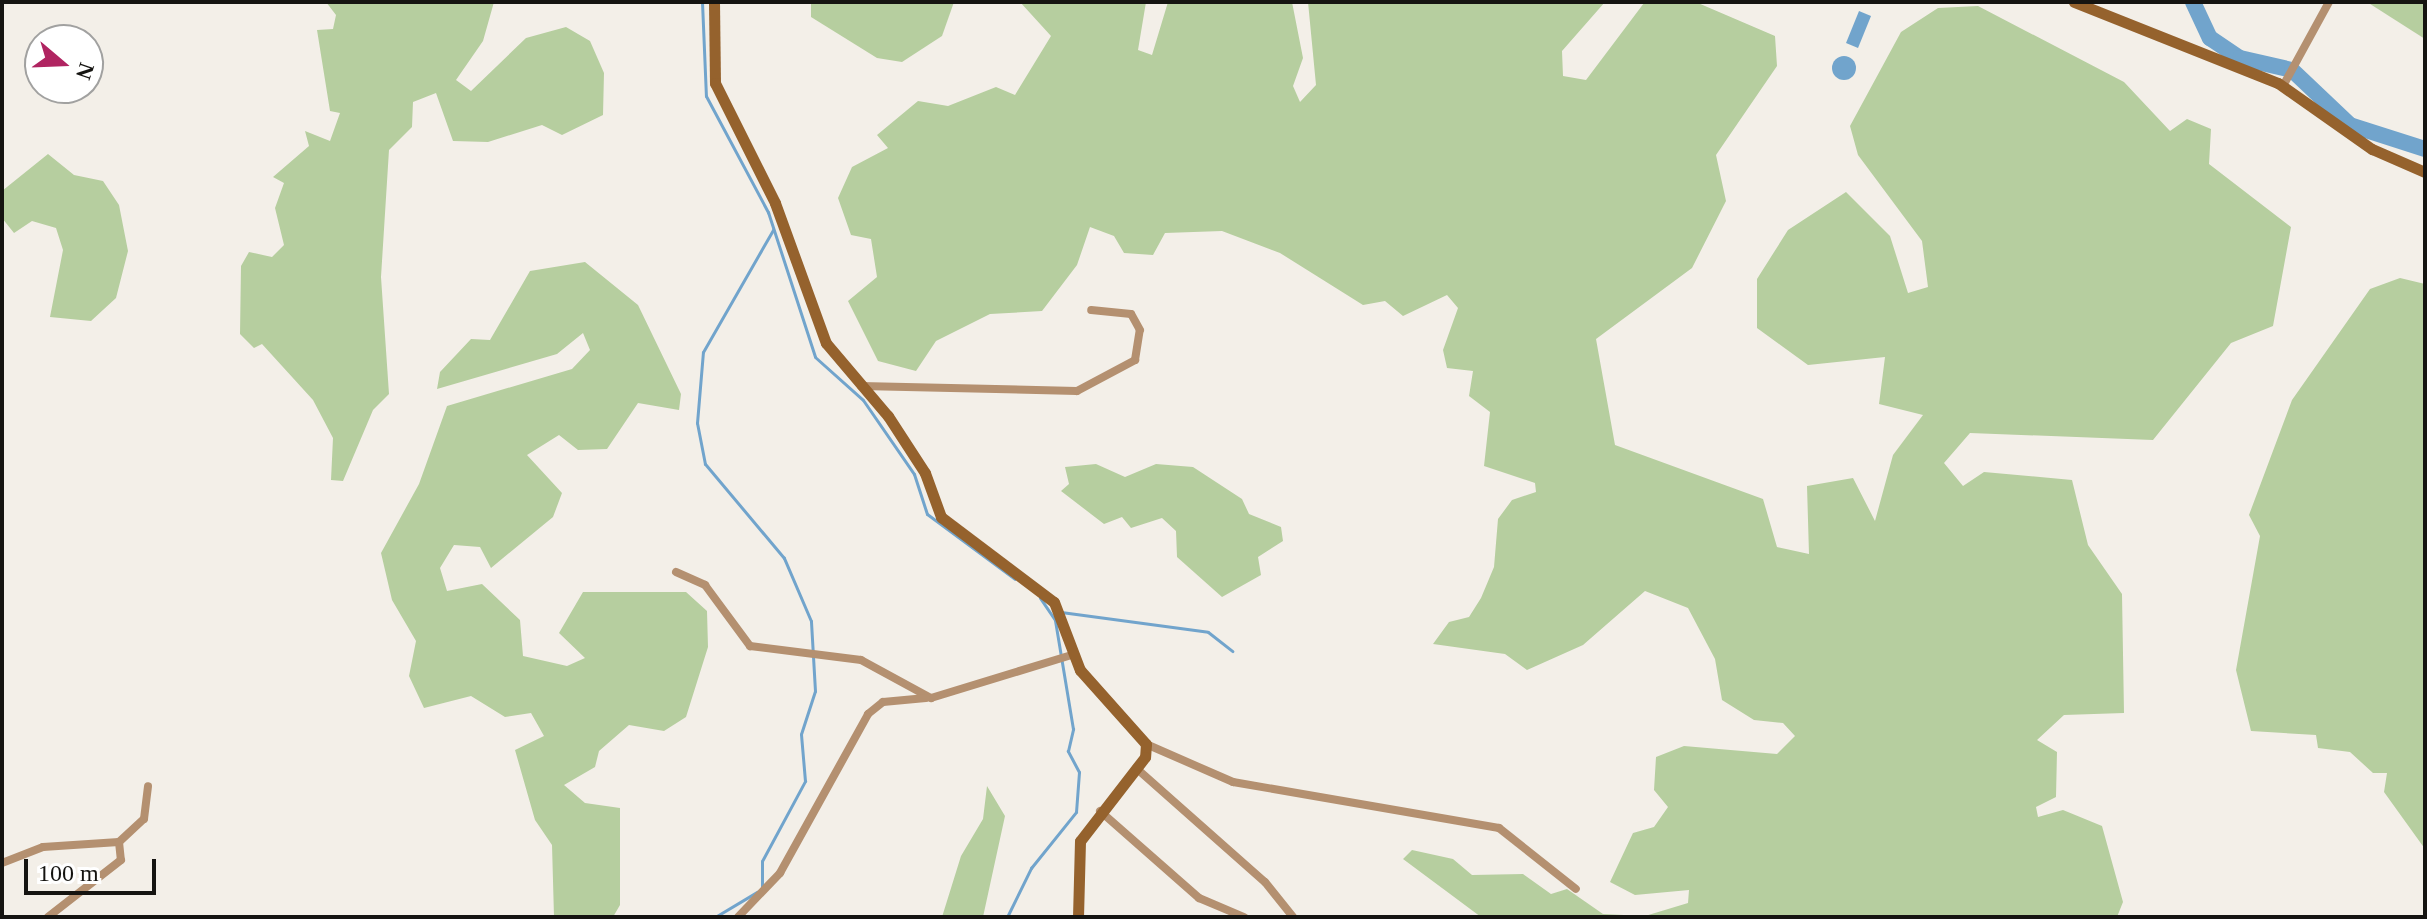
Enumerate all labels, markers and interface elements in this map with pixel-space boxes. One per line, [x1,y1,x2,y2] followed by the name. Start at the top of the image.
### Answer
[24,24,104,104] north arrow
[71,60,100,83] text: N
[28,843,160,893] scale bar
[38,860,99,886] text: 100 m

